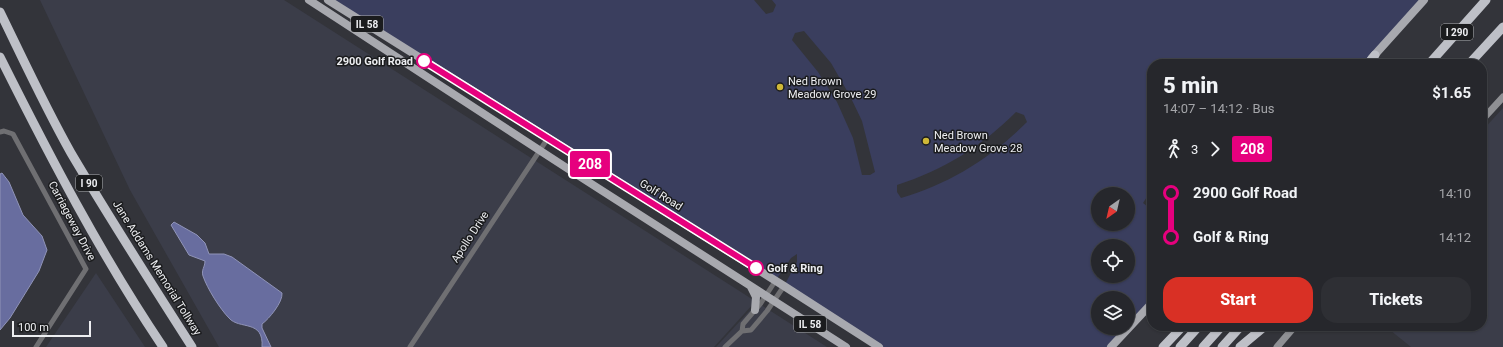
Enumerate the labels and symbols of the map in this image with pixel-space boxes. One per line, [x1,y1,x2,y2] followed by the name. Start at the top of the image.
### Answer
[351,16,383,32] road number: IL 58
[1441,24,1473,40] road number: I 290
[416,53,432,69] marker: 2900 Golf Road
[336,55,413,68] place label: 2900 Golf Road
[788,75,876,101] place label: Ned Brown Meadow Grove 29
[775,82,785,92] marker: Ned Brown Meadow Grove 29
[934,129,1022,155] place label: Ned Brown Meadow Grove 28
[921,136,931,146] marker: Ned Brown Meadow Grove 28
[567,151,613,177] line badge: 208
[76,175,102,191] road number: I 90
[637,177,685,213] street label: Golf Road
[46,179,98,263] street label: Carriageway Drive
[1091,187,1135,231] north arrow
[110,198,204,338] street label: Jane Addams Memorial Tollway
[449,209,492,265] street label: Apollo Drive
[748,260,764,276] marker: Golf & Ring
[767,262,823,275] place label: Golf & Ring
[794,316,826,332] road number: IL 58
[12,319,91,338] scale bar

